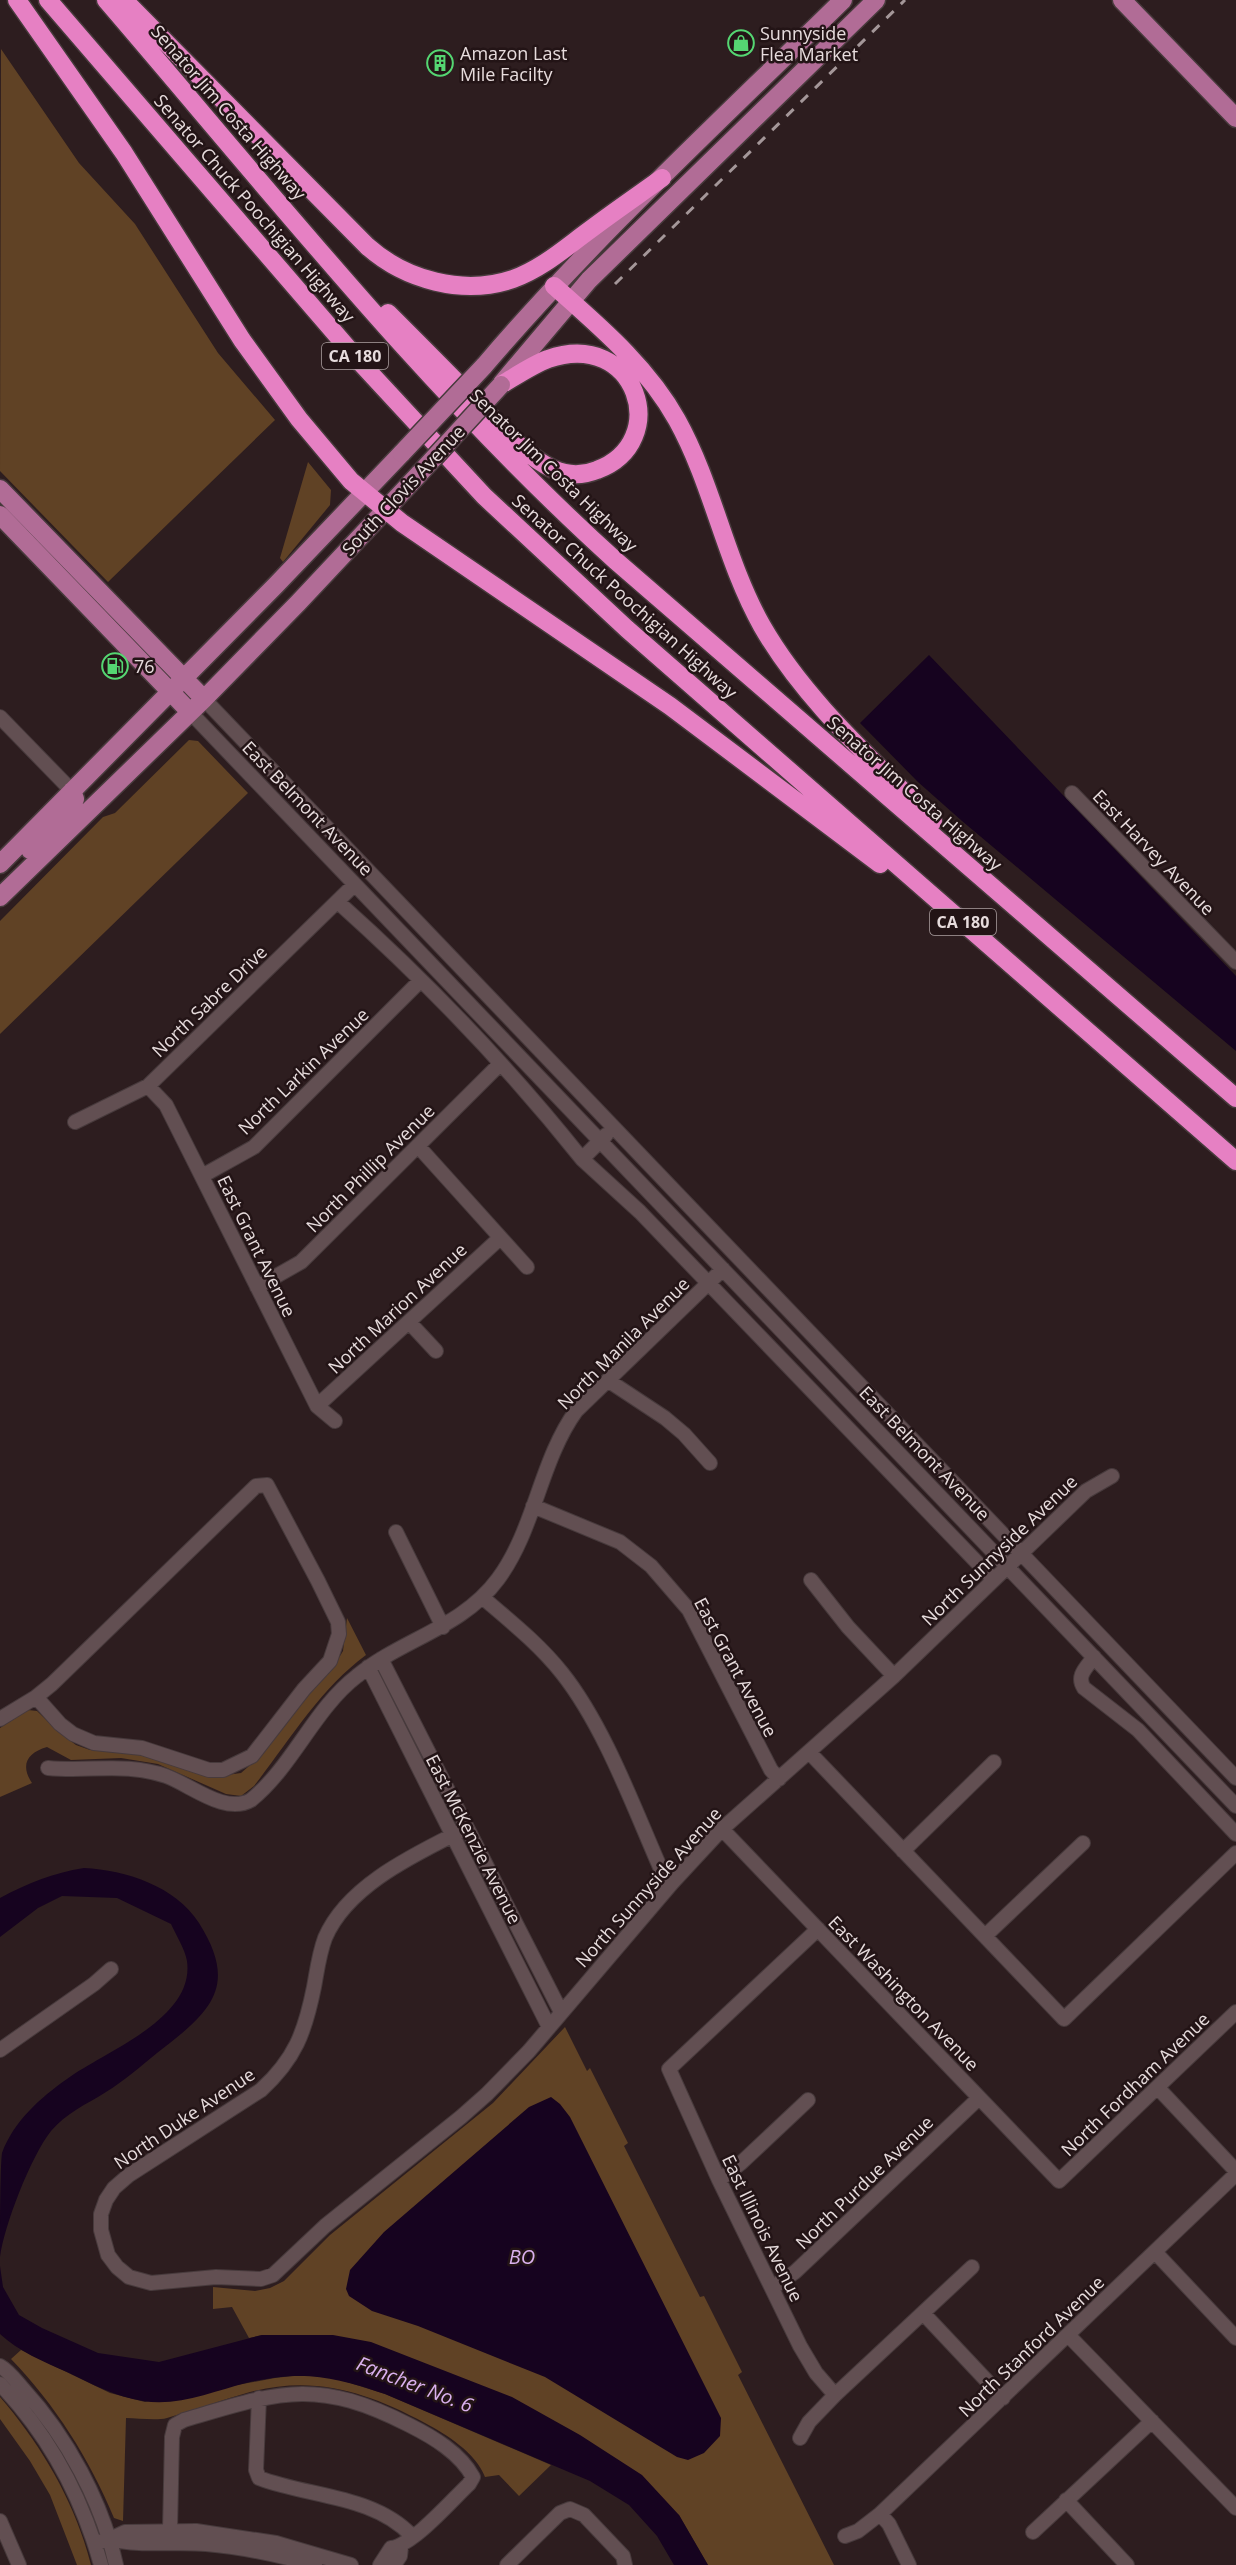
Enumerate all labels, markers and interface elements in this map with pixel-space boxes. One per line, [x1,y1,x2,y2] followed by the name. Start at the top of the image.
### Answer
[146,19,312,205] street label: Senator Jim Costa Highway
[760,21,858,66] place label: Sunnyside Flea Market
[726,28,756,58] shop icon: Sunnyside Flea Market
[460,41,567,86] place label: Amazon Last Mile Facilty
[425,48,455,78] building icon: Amazon Last Mile Facilty
[149,89,361,328] street label: Senator Chuck Poochigian Highway
[322,343,388,369] road number: CA 180
[465,383,644,557] street label: Senator Jim Costa Highway
[336,420,470,560] street label: South Clovis Avenue
[507,488,743,704] street label: Senator Chuck Poochigian Highway
[100,651,130,681] fuel station icon: 76
[134,654,155,678] place label: 76
[822,710,1008,876] street label: Senator Jim Costa Highway
[237,736,379,880] street label: East Belmont Avenue
[1088,784,1220,920] street label: East Harvey Avenue
[930,909,996,935] road number: CA 180
[146,940,272,1062] street label: North Sabre Drive
[232,1002,374,1140] street label: North Larkin Avenue
[301,1099,439,1237] street label: North Phillip Avenue
[212,1171,302,1321] street label: East Grant Avenue
[323,1237,471,1379] street label: North Marion Avenue
[552,1272,694,1414] street label: North Manila Avenue
[854,1381,996,1525] street label: East Belmont Avenue
[916,1469,1082,1631] street label: North Sunnyside Avenue
[689,1593,783,1741] street label: East Grant Avenue
[421,1750,527,1928] street label: East McKenzie Avenue
[570,1802,726,1972] street label: North Sunnyside Avenue
[824,1910,984,2076] street label: East Washington Avenue
[1056,2007,1214,2161] street label: North Fordham Avenue
[109,2062,259,2174] street label: North Duke Avenue
[790,2110,938,2254] street label: North Purdue Avenue
[717,2151,809,2305] street label: East Illinois Avenue
[509,2243,535,2270] water label: BO
[953,2270,1109,2422] street label: North Stanford Avenue
[353,2349,477,2419] water label: Fancher No. 6

